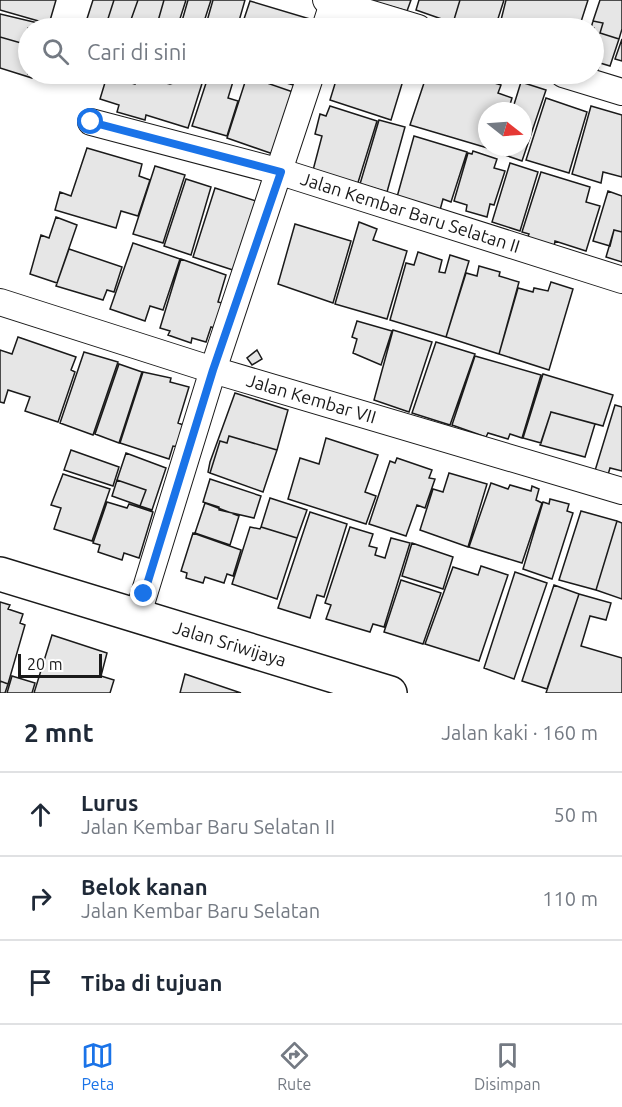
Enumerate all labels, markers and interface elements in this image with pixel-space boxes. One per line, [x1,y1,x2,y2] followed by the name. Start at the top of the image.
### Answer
[18,18,604,84] search box
[39,35,72,68] icon: search
[87,39,187,64] text: Cari di sini
[478,102,532,156] north arrow
[77,108,103,134] route start
[298,168,523,256] street label: Jalan Kembar Baru Selatan II
[244,369,379,427] street label: Jalan Kembar VII
[130,580,156,606] route end
[171,616,289,670] street label: Jalan Sriwijaya
[18,651,102,678] scale bar
[27,655,63,673] text: 20 m
[24,718,94,747] text: 2 mnt
[441,721,598,744] text: Jalan kaki · 160 m
[81,790,138,815] text: Lurus
[24,798,57,831] icon: ahead
[554,803,598,826] text: 50 m
[81,815,335,838] text: Jalan Kembar Baru Selatan II
[81,874,208,899] text: Belok kanan
[24,882,57,915] icon: right
[542,887,598,910] text: 110 m
[81,899,320,922] text: Jalan Kembar Baru Selatan
[24,966,57,999] icon: arrive
[81,970,222,995] text: Tiba di tujuan
[81,1039,114,1093] tab: Peta
[277,1039,311,1093] tab: Rute
[474,1039,541,1093] tab: Disimpan

